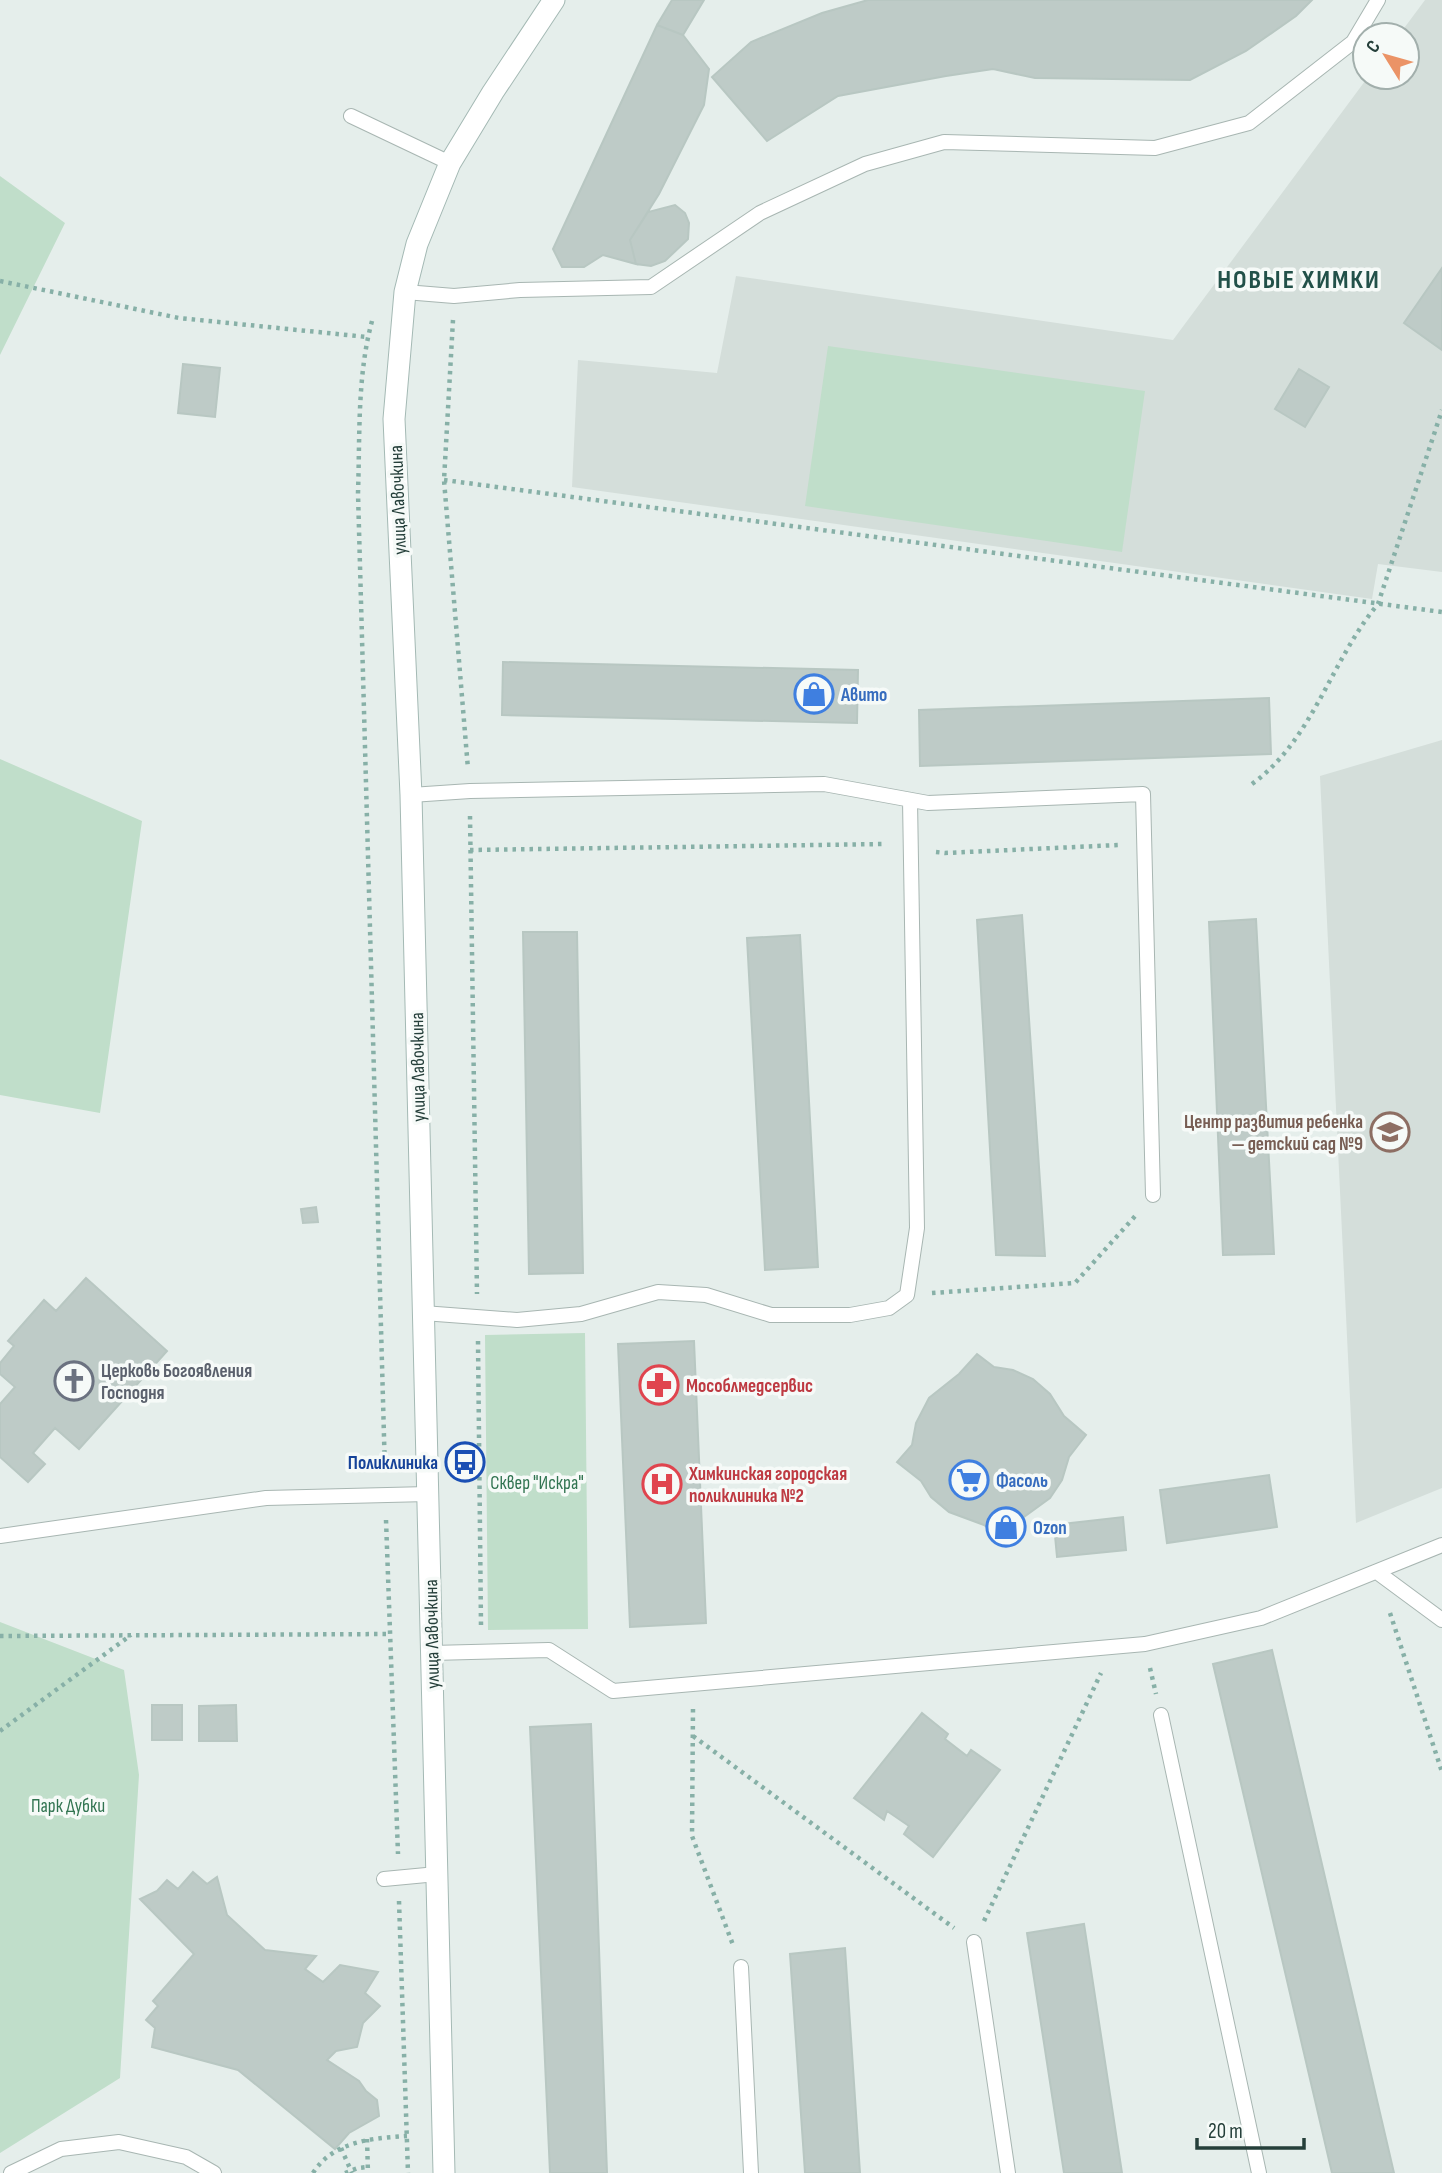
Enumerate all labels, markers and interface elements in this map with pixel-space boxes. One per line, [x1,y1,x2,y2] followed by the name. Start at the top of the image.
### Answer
[1351,21,1421,91] north arrow
[1362,36,1386,57] text: С
[1217,265,1381,296] district label: НОВЫЕ ХИМКИ
[385,445,412,555] street label: улица Лавочкина
[793,673,835,715] shop icon: Авито
[840,684,887,707] place label: Авито
[406,1012,431,1122] street label: улица Лавочкина
[1184,1111,1363,1156] place label: Центр развития ребенка — детский сад №9
[1369,1111,1411,1153] school or university icon: Центр развития ребенка — детский сад №9
[53,1360,95,1402] church icon: Церковь Богоявления Господня
[101,1360,252,1405] place label: Церковь Богоявления Господня
[638,1364,680,1406] pharmacy icon: Мособлмедсервис
[686,1375,813,1398] place label: Мособлмедсервис
[444,1441,486,1483] bus stop icon: Поликлиника
[348,1452,438,1475] place label: Поликлиника
[948,1459,990,1501] supermarket icon: Фасоль
[641,1463,683,1505] hospital icon: Химкинская городская поликлиника №2
[688,1463,847,1508] place label: Химкинская городская поликлиника №2
[996,1470,1048,1493] place label: Фасоль
[490,1472,584,1495] park label: Сквер "Искра"
[985,1506,1027,1548] shop icon: Ozon
[1033,1517,1067,1540] place label: Ozon
[420,1579,445,1689] street label: улица Лавочкина
[31,1795,105,1818] park label: Парк Дубки
[1197,2106,1304,2150] scale bar
[1208,2119,1243,2144] text: 20 m

